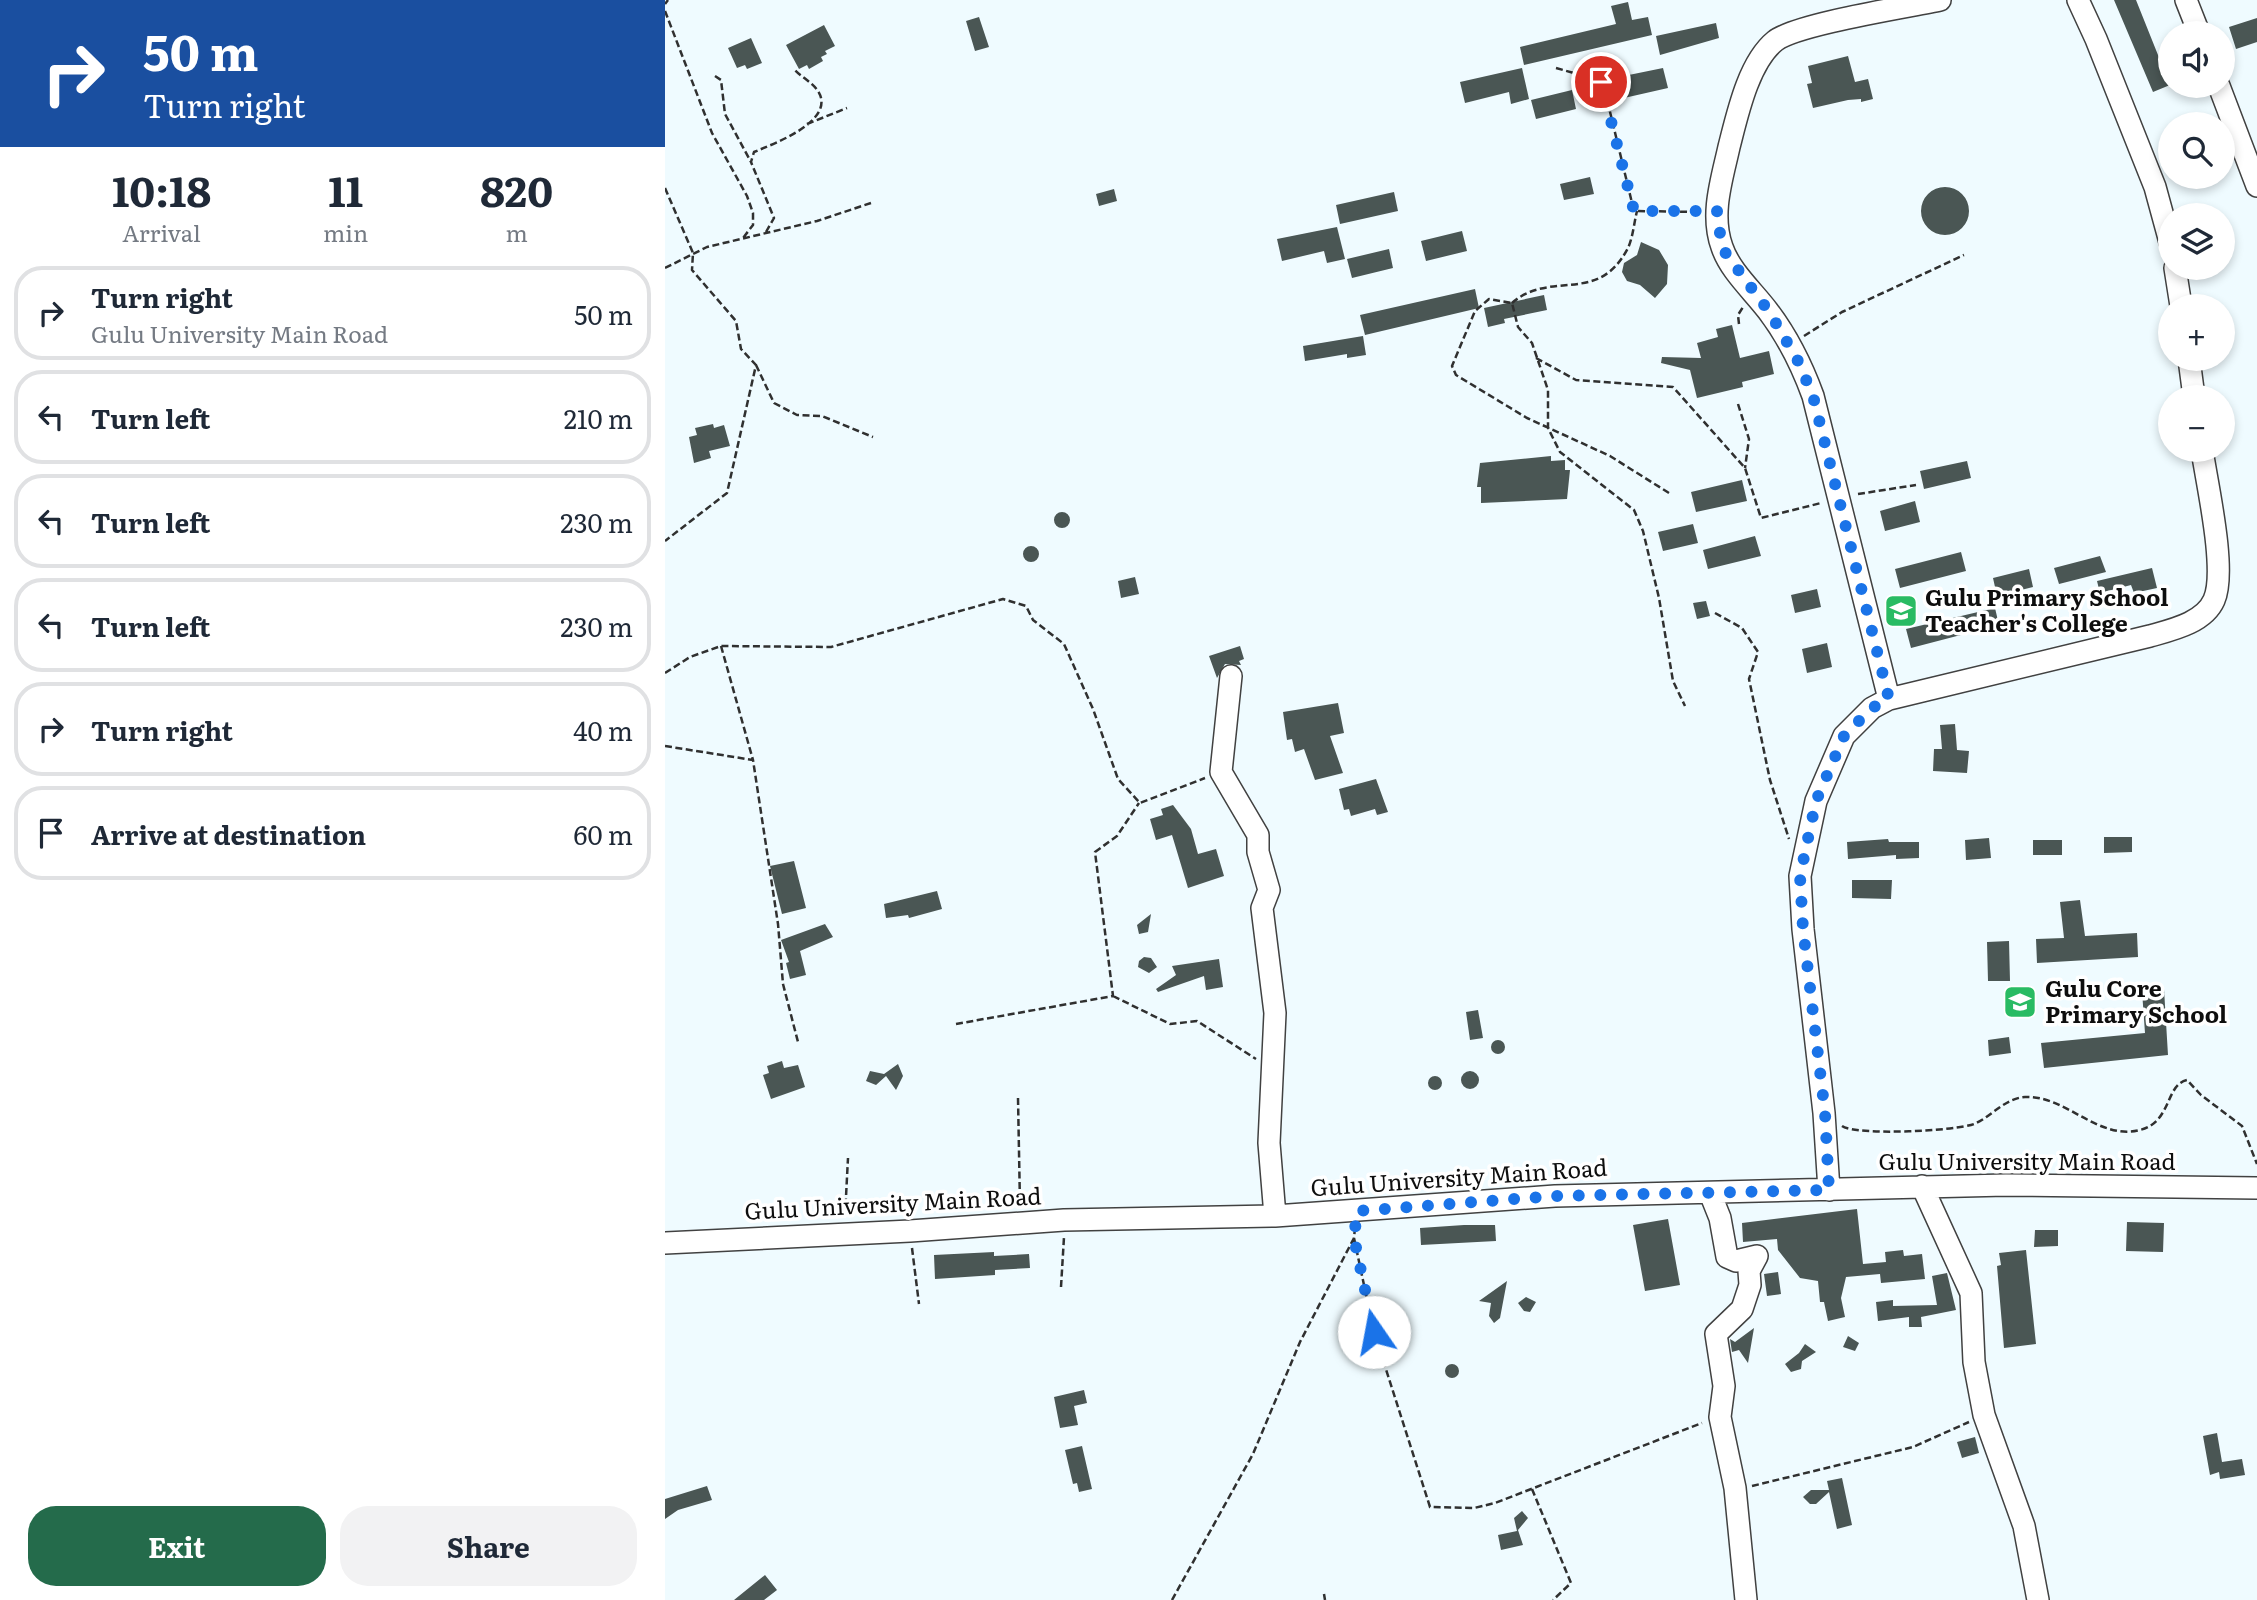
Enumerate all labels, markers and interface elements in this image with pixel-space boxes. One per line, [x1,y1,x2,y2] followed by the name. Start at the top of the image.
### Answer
[143,13,259,86] text: 50 m
[2158,21,2235,462] map controls
[2158,21,2235,98] button: sound
[28,28,119,119] icon: right
[1571,52,1631,112] pin
[1582,63,1620,101] icon: arrive
[143,80,305,128] text: Turn right
[2158,112,2235,189] button: search
[112,158,211,220] text: 10:18
[328,158,363,220] text: 11
[480,158,553,220] text: 820
[2158,203,2235,280] button: layers
[122,215,201,249] text: Arrival
[323,215,368,249] text: min
[505,215,528,249] text: m
[91,277,233,316] text: Turn right
[32,294,70,332] icon: right
[574,294,633,333] text: 50 m
[2158,294,2235,371] button: +
[91,316,388,350] text: Gulu University Main Road
[2158,385,2235,462] button: −
[32,398,70,436] icon: left
[91,398,210,437] text: Turn left
[564,398,633,437] text: 210 m
[32,502,70,540] icon: left
[91,502,210,541] text: Turn left
[560,502,633,541] text: 230 m
[1925,579,2168,639] place label: Gulu Primary School Teacher's College
[1882,592,1920,630] school or university icon: Gulu Primary School Teacher's College
[32,606,70,644] icon: left
[91,606,210,645] text: Turn left
[560,606,633,645] text: 230 m
[32,710,70,748] icon: right
[91,710,233,749] text: Turn right
[573,710,633,749] text: 40 m
[32,814,70,852] icon: arrive
[91,814,366,853] text: Arrive at destination
[574,814,633,853] text: 60 m
[2045,970,2227,1030] place label: Gulu Core Primary School
[2001,983,2039,1021] school or university icon: Gulu Core Primary School
[1878,1143,2176,1177] street label: Gulu University Main Road
[1309,1149,1608,1203] street label: Gulu University Main Road
[744,1177,1042,1227] street label: Gulu University Main Road
[1337,1295,1411,1369] position arrow
[28,1506,326,1586] button: Exit
[340,1506,637,1586] button: Share

